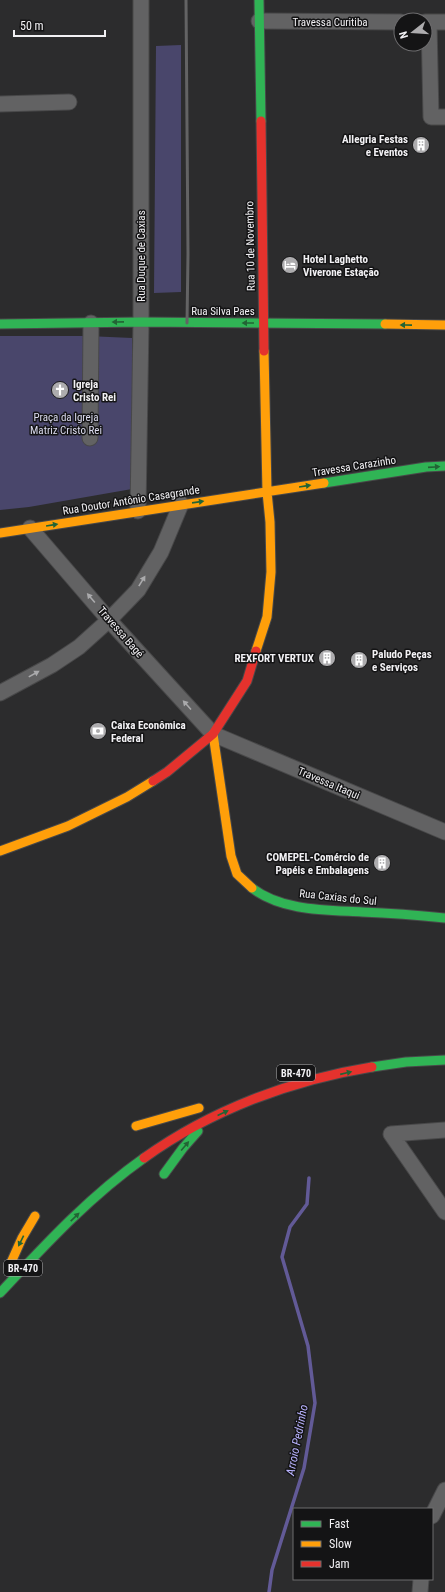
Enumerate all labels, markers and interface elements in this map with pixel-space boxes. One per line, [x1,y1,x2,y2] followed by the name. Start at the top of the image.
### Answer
[14,12,105,38] scale bar
[393,12,433,52] north arrow
[292,16,368,29] street label: Travessa Curitiba
[20,19,44,33] text: 50 m
[397,29,411,40] text: N
[342,133,408,159] place label: Allegria Festas e Eventos
[411,135,431,155] building icon: Allegria Festas e Eventos
[243,200,258,291] street label: Rua 10 de Novembro
[135,210,148,302] street label: Rua Duque de Caxias
[303,253,380,279] place label: Hotel Laghetto Viverone Estação
[280,255,300,275] hotel icon: Hotel Laghetto Viverone Estação
[191,305,255,318] street label: Rua Silva Paes
[111,319,124,325] one-way arrow
[241,320,254,326] one-way arrow
[399,322,412,328] one-way arrow
[73,378,116,404] place label: Igreja Cristo Rei
[50,380,70,400] church icon: Igreja Cristo Rei
[30,411,102,437] park label: Praça da Igreja Matriz Cristo Rei
[311,453,397,480] street label: Travessa Carazinho
[428,463,440,470] one-way arrow
[62,483,200,518] street label: Rua Doutor Antônio Casagrande
[299,483,311,489] one-way arrow
[192,499,204,505] one-way arrow
[46,522,58,528] one-way arrow
[139,575,146,587] one-way arrow
[86,592,95,603] one-way arrow
[95,604,146,660] street label: Travessa Bagé
[317,648,337,668] building icon: REXFORT VERTUX
[372,648,432,674] place label: Paludo Peças e Serviços
[349,650,369,670] building icon: Paludo Peças e Serviços
[235,652,314,665] place label: REXFORT VERTUX
[28,671,40,678] one-way arrow
[182,700,191,710] one-way arrow
[111,719,186,745] place label: Caixa Econômica Federal
[88,721,108,741] bank icon: Caixa Econômica Federal
[296,765,362,802] street label: Travessa Itaqui
[266,851,369,877] place label: COMEPEL-Comércio de Papéis e Embalagens
[372,853,392,873] building icon: COMEPEL-Comércio de Papéis e Embalagens
[299,887,377,908] street label: Rua Caxias do Sul
[277,1065,315,1081] road number: BR-470
[340,1069,353,1075] one-way arrow
[217,1110,229,1116] one-way arrow
[181,1140,190,1151] one-way arrow
[70,1213,80,1222] one-way arrow
[18,1235,24,1247] one-way arrow
[4,1260,42,1276] road number: BR-470
[283,1403,311,1478] water label: Arroio Pedrinho
[293,1508,433,1580] legend
[329,1517,350,1531] text: Fast
[329,1537,352,1551] text: Slow
[329,1557,350,1571] text: Jam

